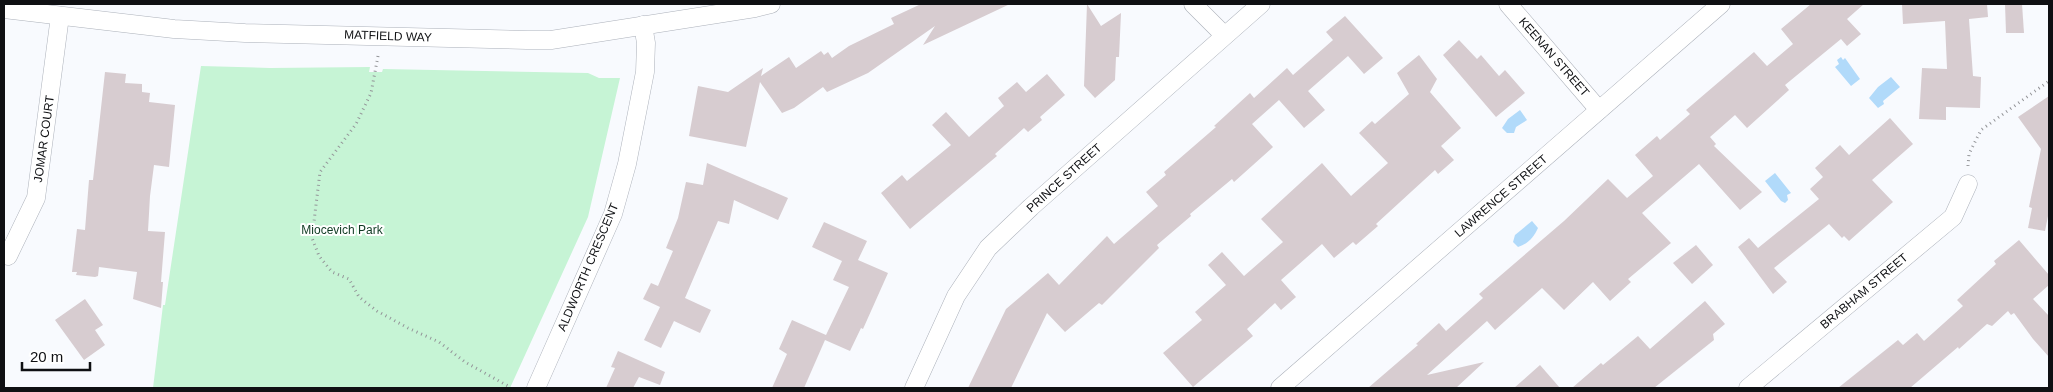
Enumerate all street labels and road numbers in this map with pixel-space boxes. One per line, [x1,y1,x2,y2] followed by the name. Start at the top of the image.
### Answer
[1516,15,1593,100] street label: KEENAN STREET
[344,27,432,45] street label: MATFIELD WAY
[31,94,57,183] street label: JOMAR COURT
[1024,140,1105,215] street label: PRINCE STREET
[1452,151,1551,240] street label: LAWRENCE STREET
[555,200,622,333] street label: ALDWORTH CRESCENT
[1817,250,1911,332] street label: BRABHAM STREET

